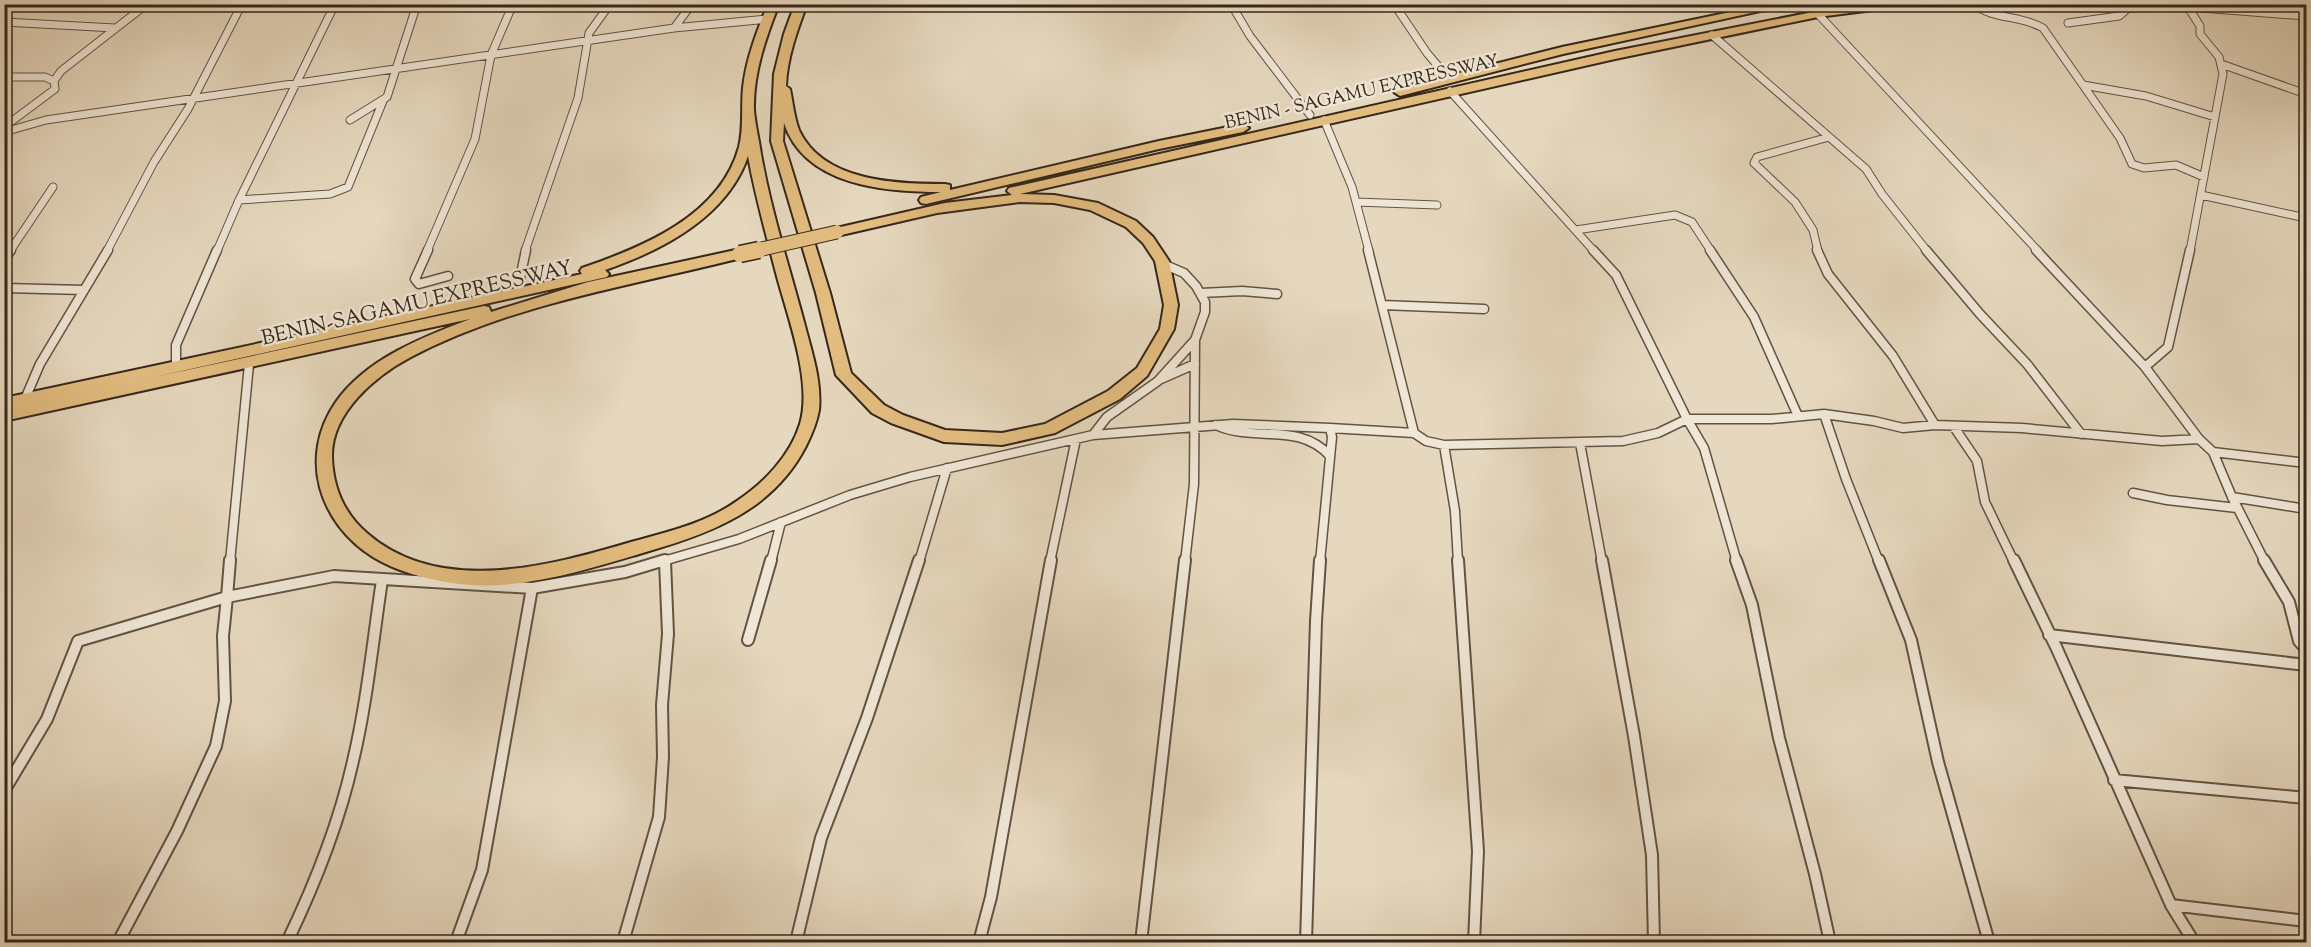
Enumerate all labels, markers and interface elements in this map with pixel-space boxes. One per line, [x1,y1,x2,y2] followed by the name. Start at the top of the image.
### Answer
[1222,49,1502,137] street label: BENIN - SAGAMU EXPRESSWAY
[259,254,575,354] street label: BENIN-SAGAMU EXPRESSWAY

